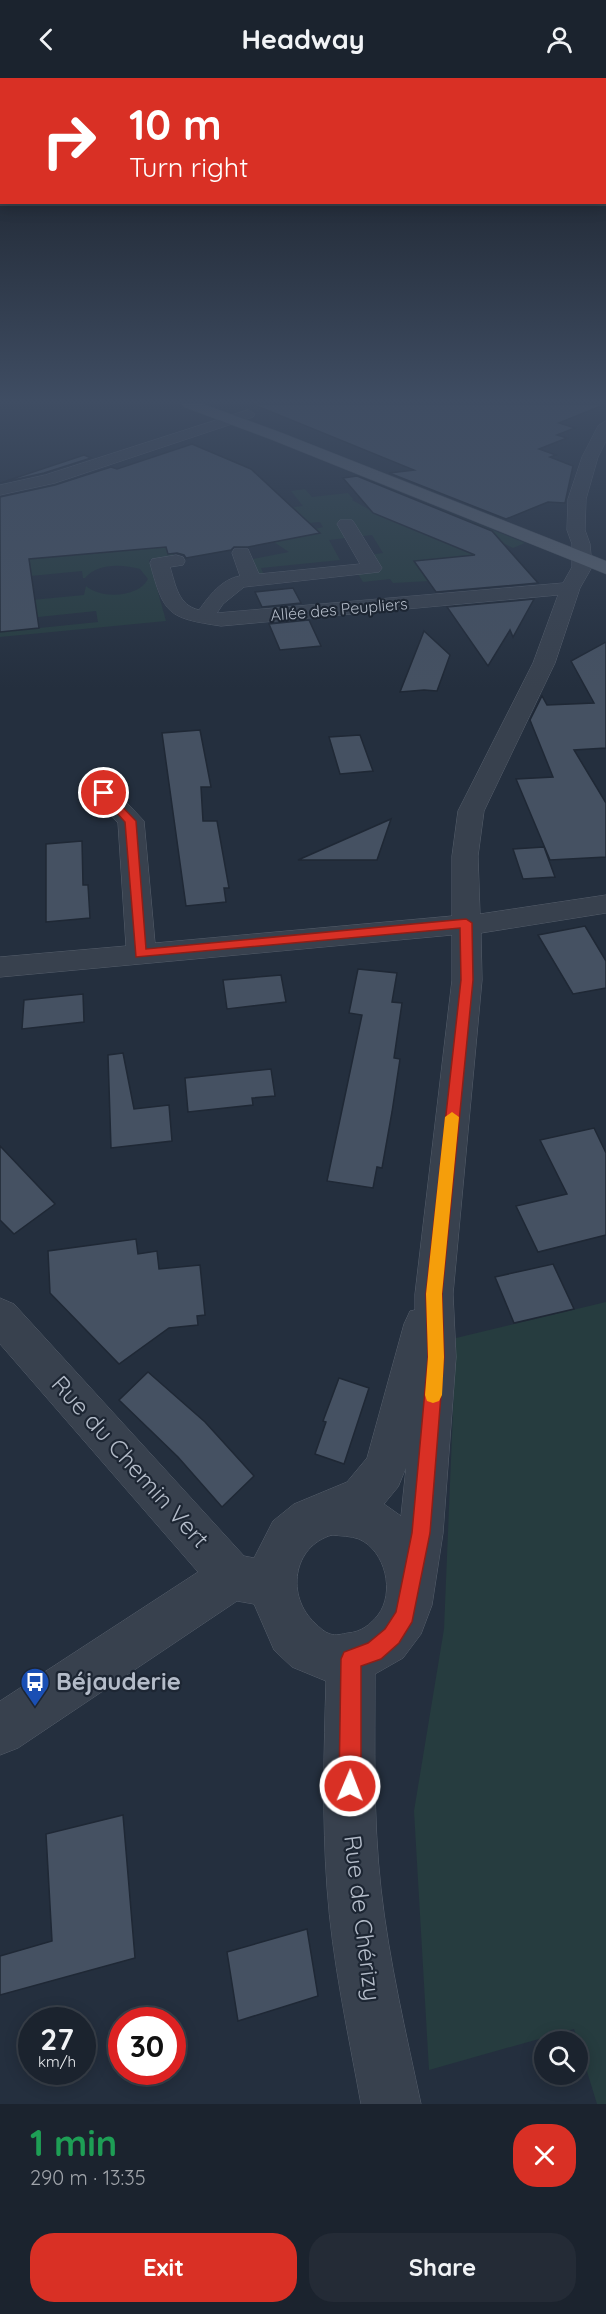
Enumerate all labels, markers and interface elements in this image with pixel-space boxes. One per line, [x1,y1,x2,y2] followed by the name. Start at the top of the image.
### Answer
[241,22,365,56] text: Headway
[30,23,63,56] icon: back
[543,23,576,56] icon: person
[129,98,222,151] text: 10 m
[30,102,108,180] icon: right
[129,150,248,184] text: Turn right
[270,593,408,625] street label: Allée des Peupliers
[78,767,129,818] pin
[87,776,120,809] icon: arrive
[46,1369,216,1554] street label: Rue du Chemin Vert
[19,1666,51,1708] bus stop icon: Béjauderie
[56,1666,181,1696] place label: Béjauderie
[318,1754,382,1818] position arrow
[338,1833,388,2002] street label: Rue de Chérizy
[108,2007,186,2085] speed limit sign: 30
[40,2020,74,2058] text: 27
[534,2031,588,2085] map controls
[534,2031,588,2085] button: search
[38,2052,76,2071] text: km/h
[30,2120,117,2165] text: 1 min
[513,2124,576,2187] button: close
[30,2165,146,2190] text: 290 m · 13:35
[30,2233,297,2302] button: Exit
[309,2233,576,2302] button: Share

